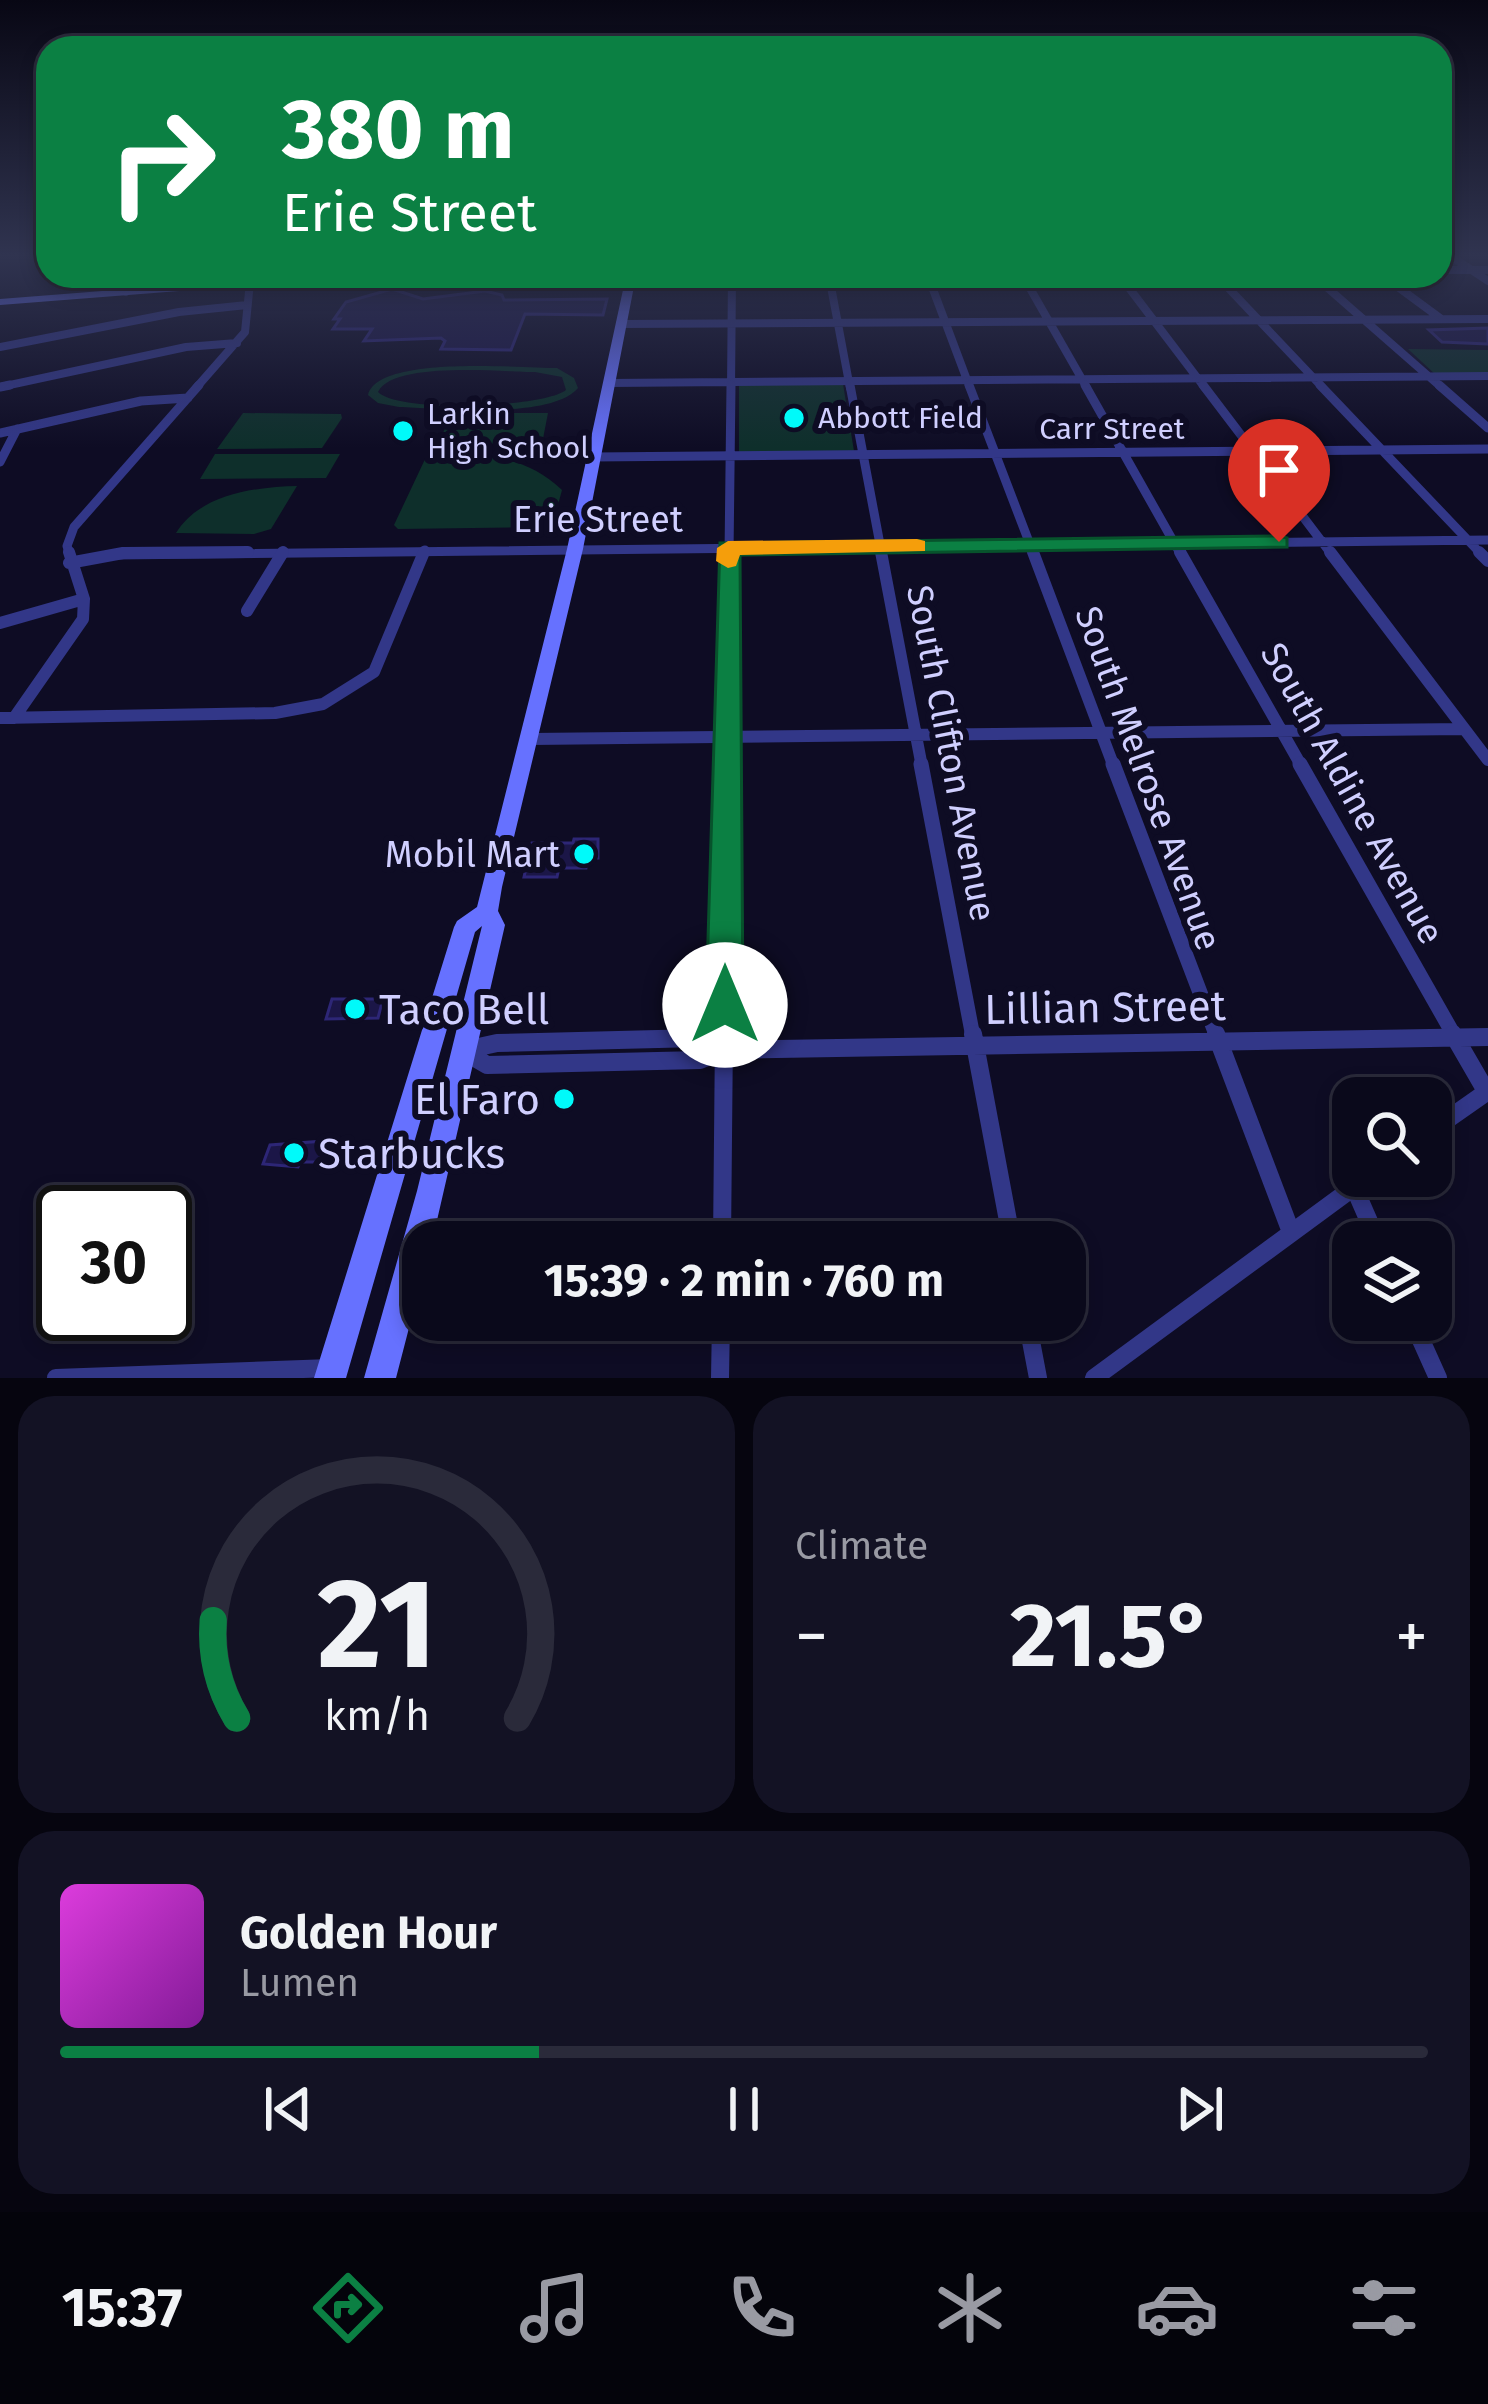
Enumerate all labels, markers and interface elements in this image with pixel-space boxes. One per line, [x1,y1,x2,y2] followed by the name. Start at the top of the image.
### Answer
[282,79,515,180] text: 380 m
[84,84,240,240] icon: right
[282,181,537,245] text: Erie Street
[427,396,589,466] place label: Larkin High School
[818,400,983,436] place label: Abbott Field
[781,405,807,431] marker: Abbott Field
[1039,411,1185,447] street label: Carr Street
[390,418,416,444] marker: Larkin High School
[1228,419,1330,542] pin
[1246,437,1312,503] icon: arrive
[513,498,683,542] street label: Erie Street
[897,581,1005,925] street label: South Clifton Avenue
[1065,600,1231,956] street label: South Melrose Avenue
[1251,635,1453,952] street label: South Aldine Avenue
[385,833,560,877] place label: Mobil Mart
[571,841,597,867] marker: Mobil Mart
[662,942,788,1068] position arrow
[984,981,1227,1035] street label: Lillian Street
[379,985,549,1035] place label: Taco Bell
[342,996,368,1022] marker: Taco Bell
[414,1075,540,1125] place label: El Faro
[1332,1077,1452,1341] map controls
[1332,1077,1452,1197] button: search
[551,1086,577,1112] marker: El Faro
[318,1129,505,1179] place label: Starbucks
[281,1140,307,1166] marker: Starbucks
[36,1185,192,1341] speed limit sign: 30
[1332,1221,1452,1341] button: layers
[544,1254,944,1308] text: 15:39 · 2 min · 760 m
[795,1523,928,1569] text: Climate
[317,1550,436,1700] text: 21
[1010,1582,1213,1690] text: 21.5°
[795,1597,828,1676] text: −
[1395,1597,1428,1676] text: +
[323,1689,430,1740] text: km/h
[240,1906,497,1960] text: Golden Hour
[240,1960,359,2006] text: Lumen
[255,2076,321,2142] icon: previous
[711,2076,777,2142] icon: pause
[1167,2076,1233,2142] icon: next
[306,2266,390,2350] icon: directions
[513,2266,597,2350] icon: music
[720,2266,804,2350] icon: phone
[928,2266,1012,2350] icon: climate
[1135,2266,1219,2350] icon: car
[1342,2266,1426,2350] icon: filters
[62,2276,183,2340] text: 15:37

